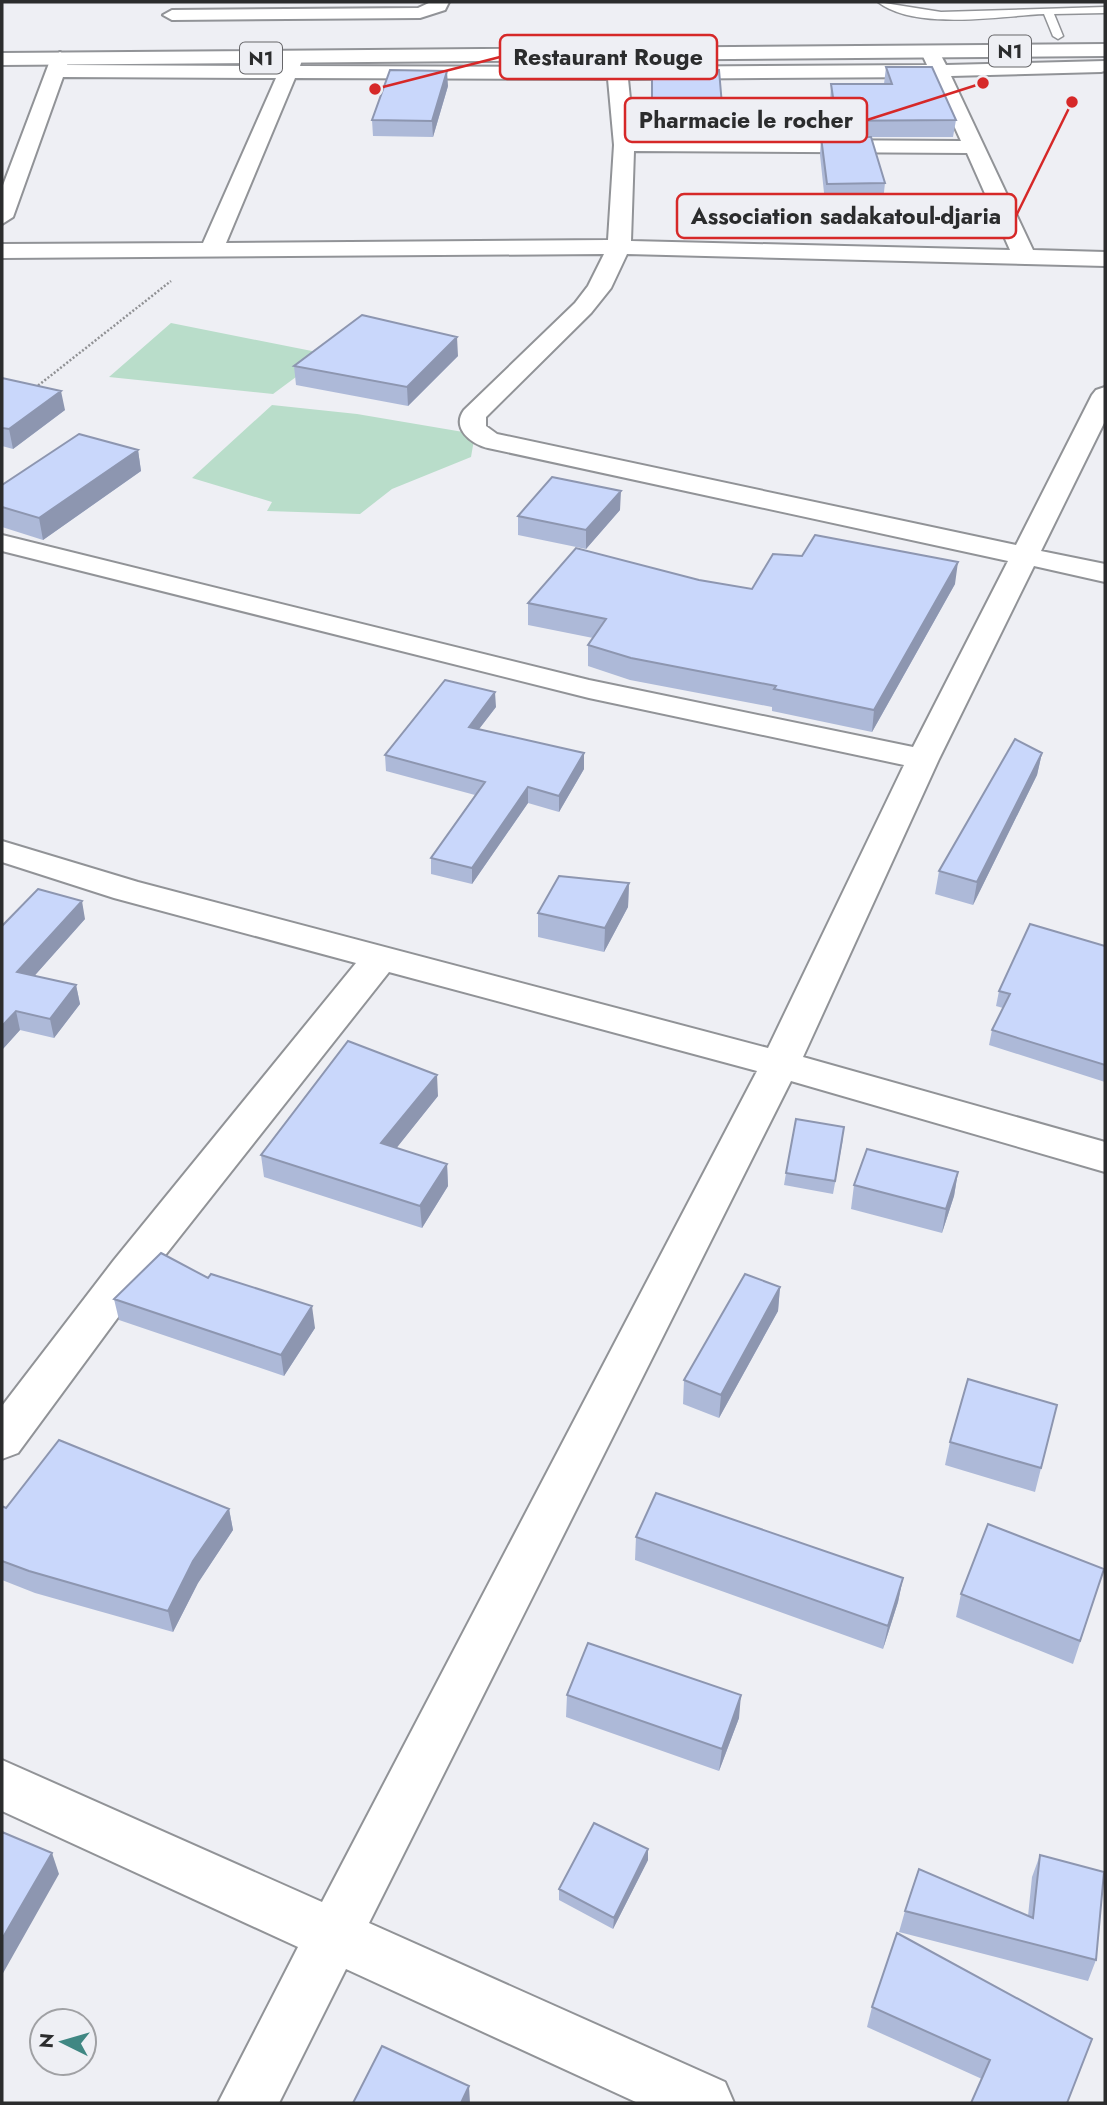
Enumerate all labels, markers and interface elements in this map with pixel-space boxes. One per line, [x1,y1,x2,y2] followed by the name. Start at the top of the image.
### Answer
[500,35,717,79] callout: Restaurant Rouge
[989,36,1031,66] road number: N1
[513,40,703,74] text: Restaurant Rouge
[240,43,282,74] road number: N1
[625,98,867,142] callout: Pharmacie le rocher
[639,103,854,137] text: Pharmacie le rocher
[677,194,1016,238] callout: Association sadakatoul-djaria
[690,199,1001,233] text: Association sadakatoul-djaria
[28,2007,98,2077] north arrow
[32,2032,61,2049] text: N

